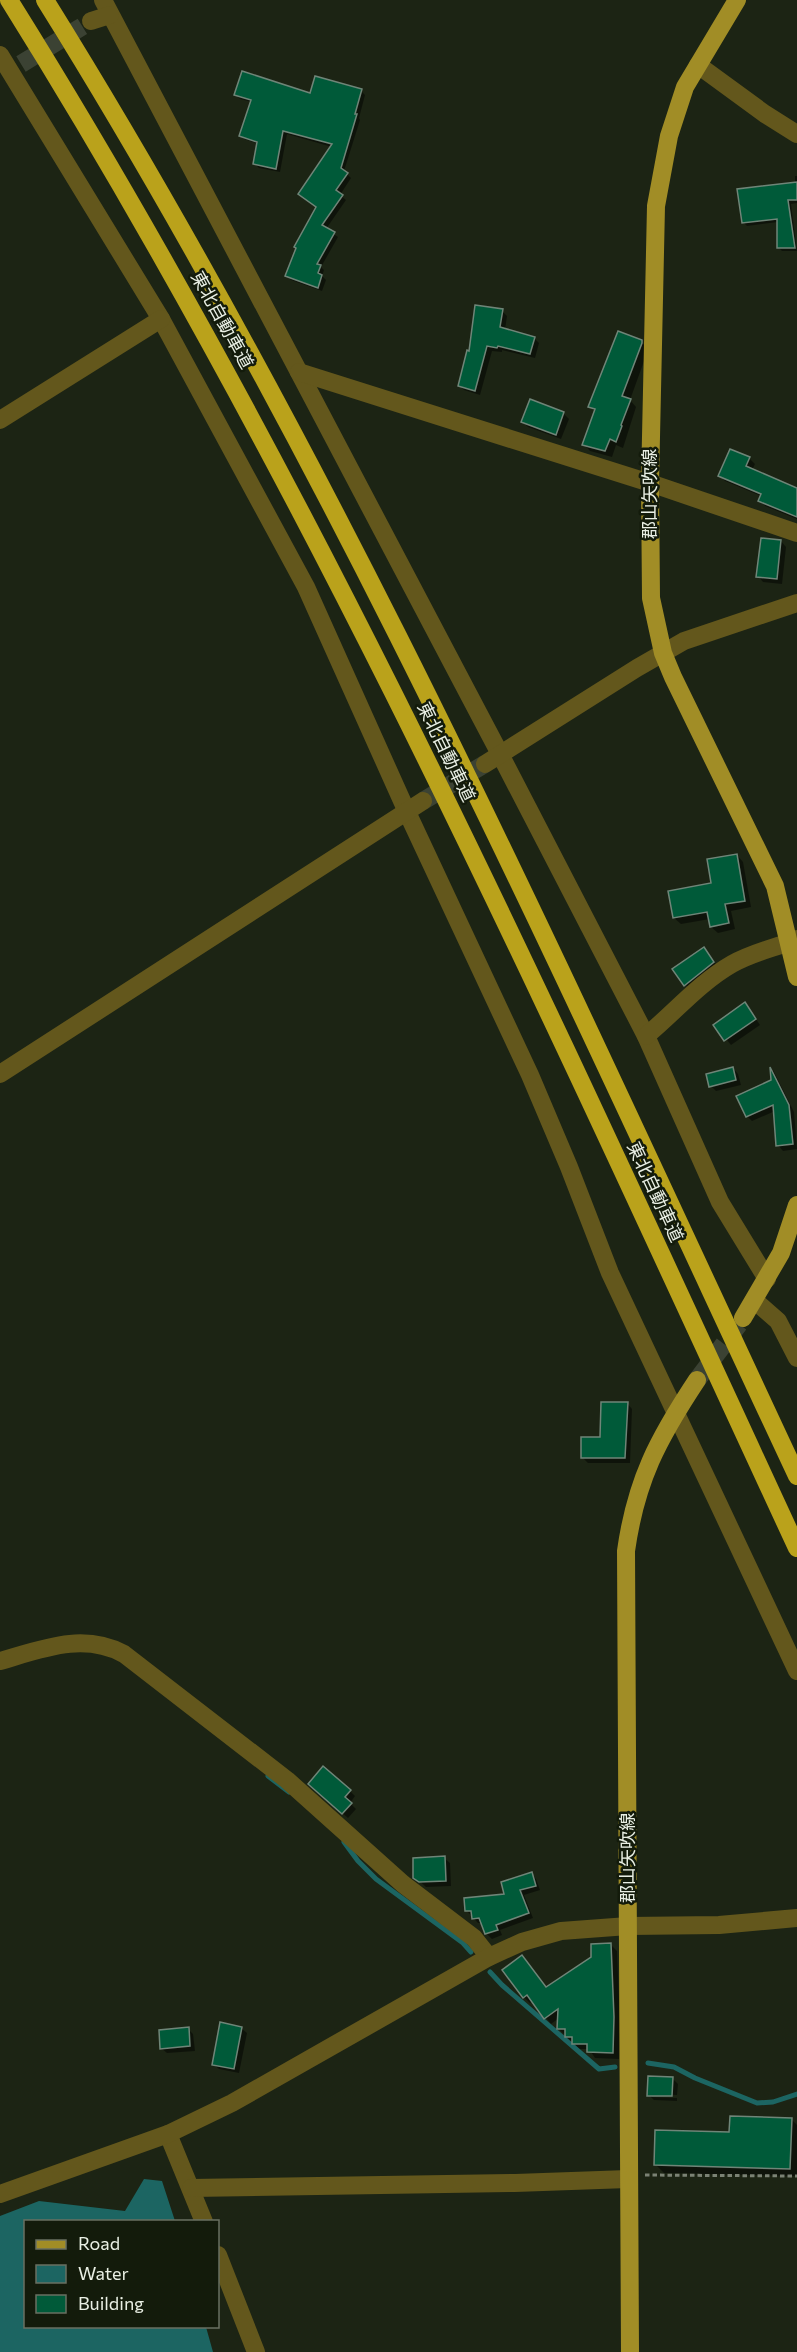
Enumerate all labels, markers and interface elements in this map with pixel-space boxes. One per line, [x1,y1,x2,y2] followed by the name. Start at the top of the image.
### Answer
[187,267,259,372] street label: 東北自動車道
[638,449,660,539] street label: 郡山矢吹線
[413,698,480,805] street label: 東北自動車道
[623,1138,689,1245] street label: 東北自動車道
[616,1813,638,1903] street label: 郡山矢吹線
[24,2220,219,2328] legend
[78,2232,120,2254] text: Road
[78,2262,129,2284] text: Water
[78,2292,144,2314] text: Building

